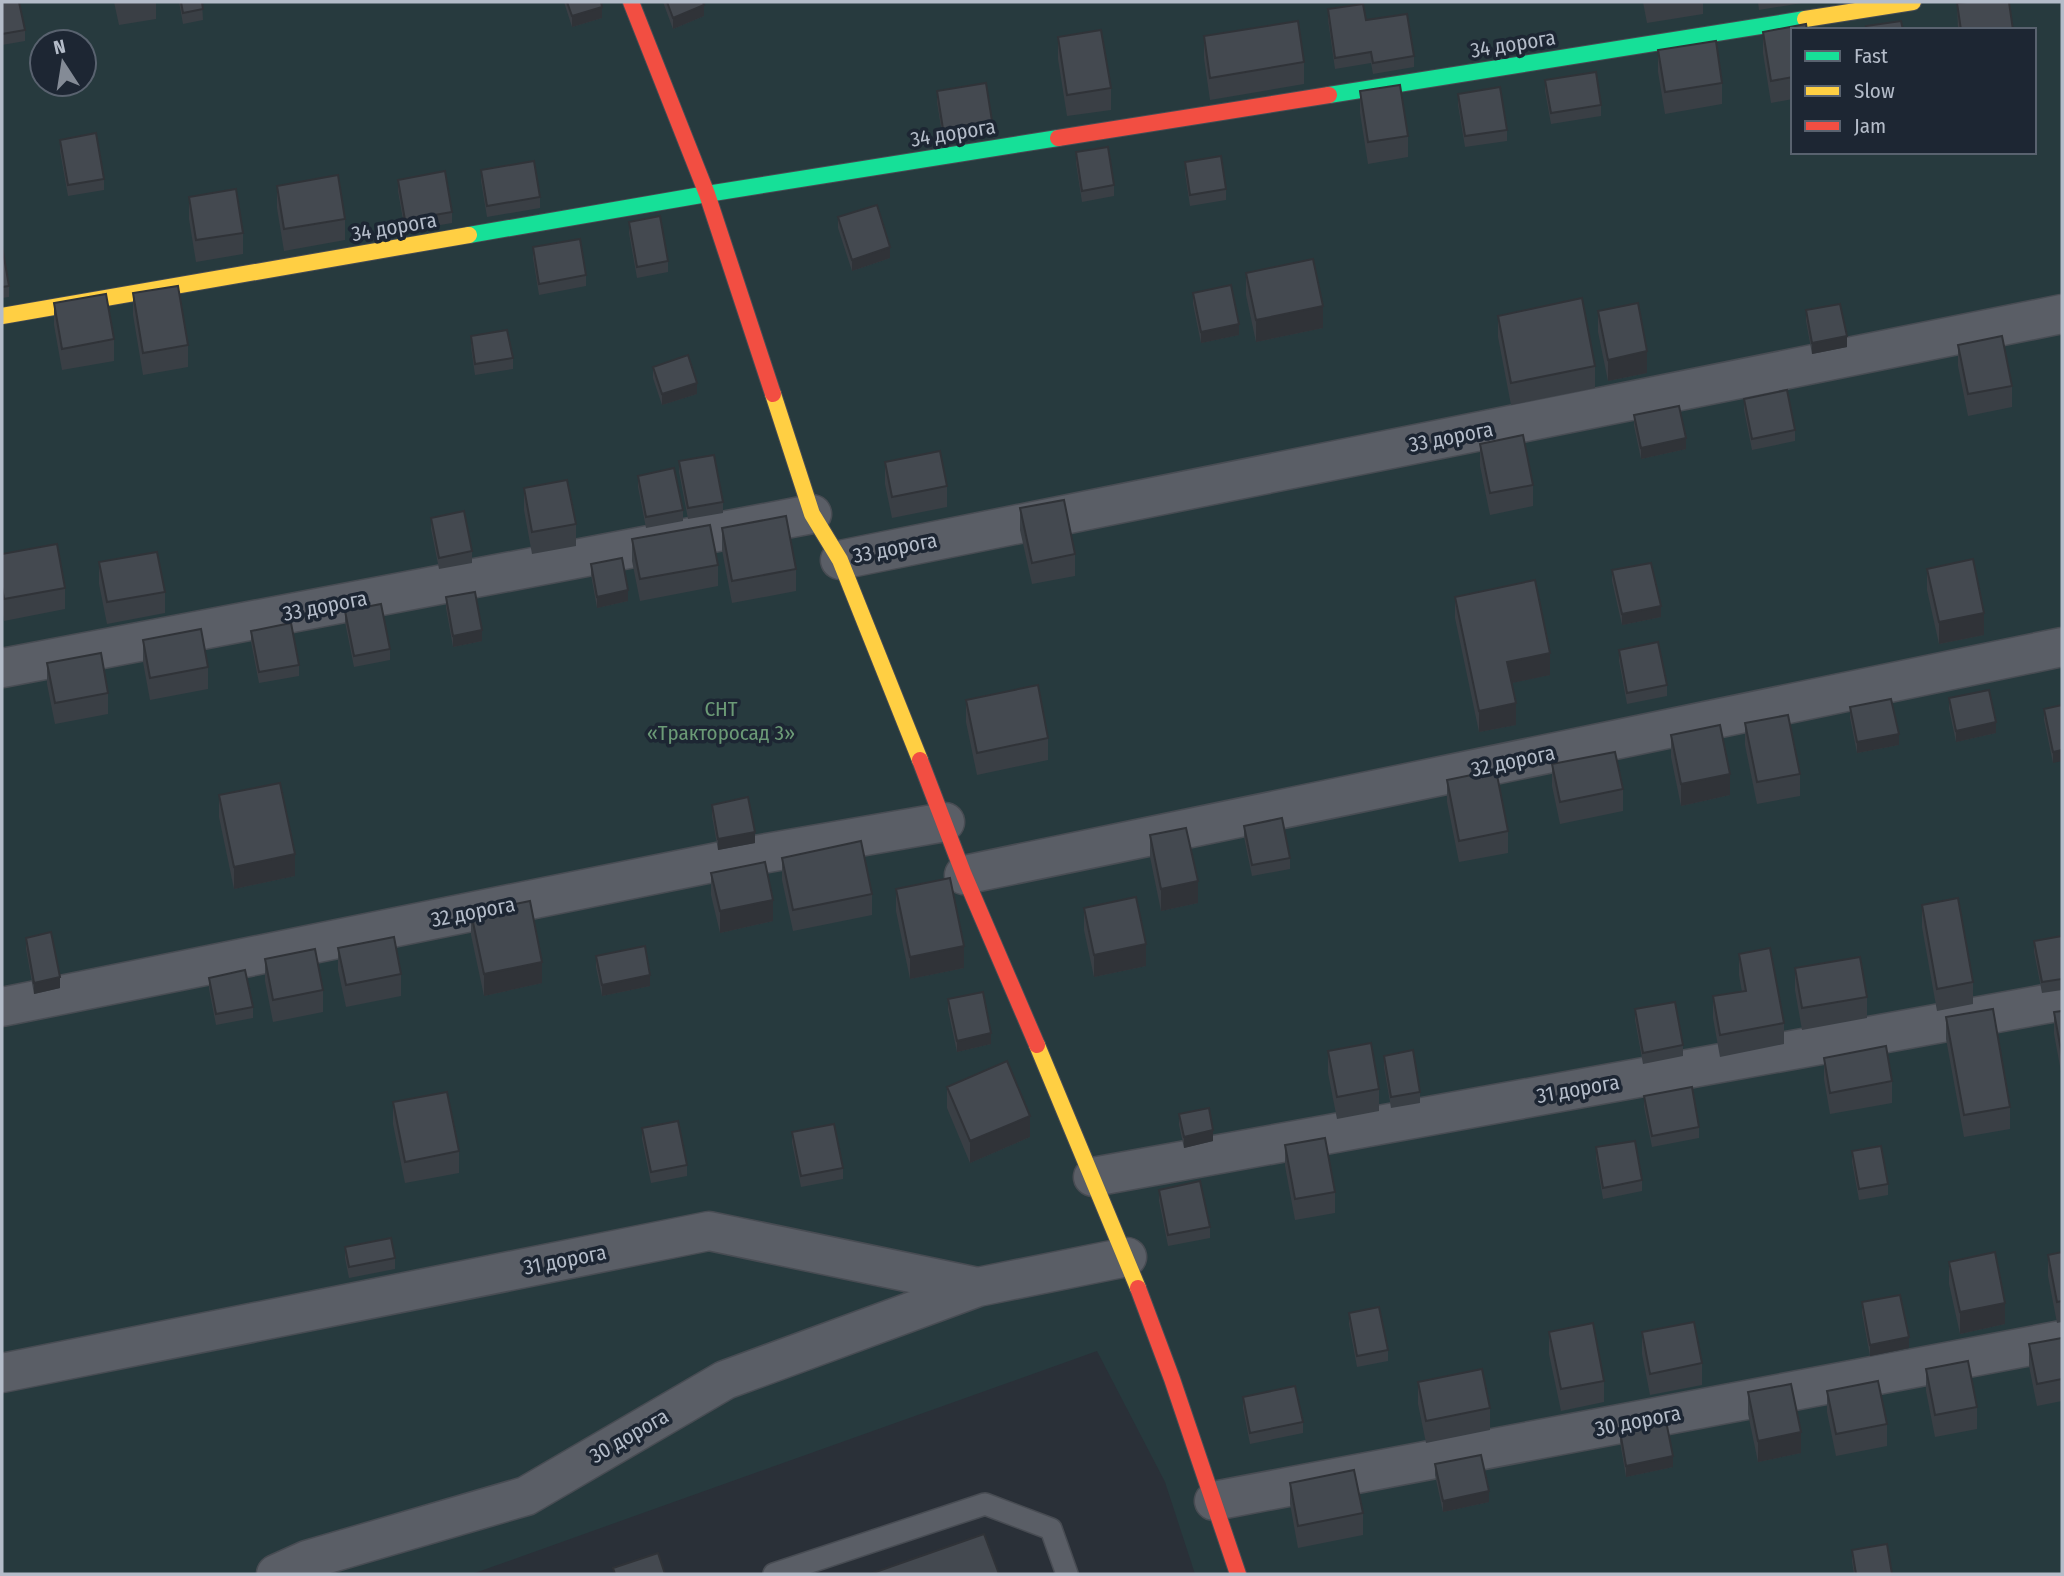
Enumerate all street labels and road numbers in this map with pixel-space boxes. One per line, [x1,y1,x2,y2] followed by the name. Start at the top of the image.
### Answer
[1469,24,1557,64] street label: 34 дорога
[909,113,997,153] street label: 34 дорога
[349,207,439,247] street label: 34 дорога
[1407,416,1495,458] street label: 33 дорога
[851,527,939,569] street label: 33 дорога
[281,585,369,627] street label: 33 дорога
[1469,739,1557,783] street label: 32 дорога
[429,891,517,933] street label: 32 дорога
[1535,1069,1621,1109] street label: 31 дорога
[522,1239,608,1281] street label: 31 дорога
[1593,1400,1683,1442] street label: 30 дорога
[585,1403,673,1469] street label: 30 дорога

